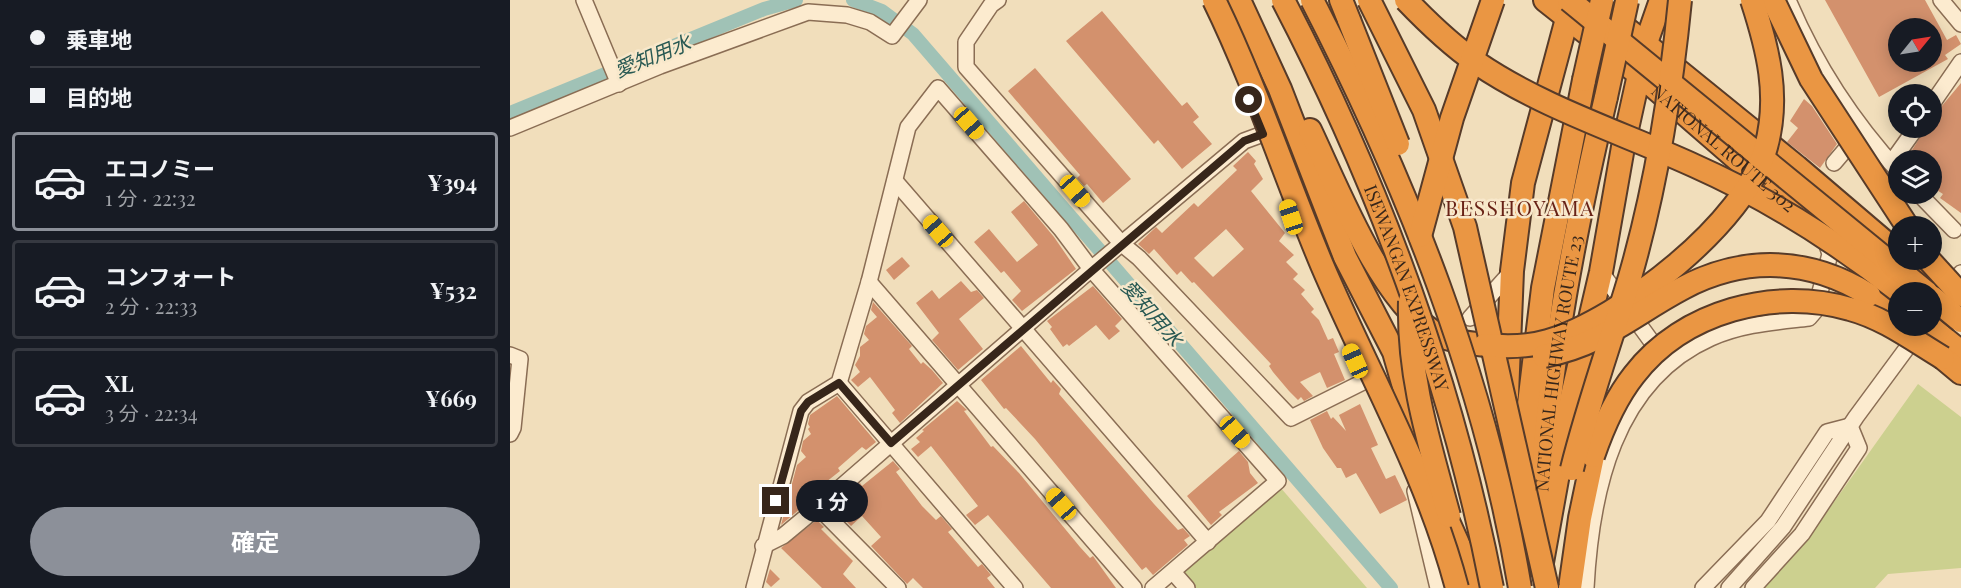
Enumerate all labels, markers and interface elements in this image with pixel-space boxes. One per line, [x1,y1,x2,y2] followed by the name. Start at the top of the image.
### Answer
[1888,18,1942,72] north arrow
[1888,18,1942,336] map controls
[66,24,132,54] text: 乗車地
[610,27,696,83] water label: 愛知用水
[1647,79,1801,217] street label: NATIONAL ROUTE 302
[66,82,132,112] text: 目的地
[1888,84,1942,138] button: locate
[1235,86,1262,113] route start
[950,104,988,142] car
[1888,150,1942,204] button: layers
[105,153,215,183] text: エコノミー
[33,155,87,209] icon: car
[428,167,477,197] text: ¥394
[1056,172,1094,210] car
[1359,181,1455,395] street label: ISEWANGAN EXPRESSWAY
[105,184,196,211] text: 1 分 · 22:32
[1445,193,1595,221] district label: BESSHOYAMA
[1277,197,1305,237] car
[919,212,957,250] car
[1888,216,1942,270] button: +
[1529,233,1588,492] street label: NATIONAL HIGHWAY ROUTE 23
[105,261,236,291] text: コンフォート
[33,263,87,317] icon: car
[1117,273,1191,353] water label: 愛知用水
[430,275,477,305] text: ¥532
[1888,282,1942,336] button: −
[105,292,197,319] text: 2 分 · 22:33
[1339,341,1371,381] car
[105,368,134,398] text: XL
[33,371,87,425] icon: car
[425,383,477,413] text: ¥669
[105,399,198,426] text: 3 分 · 22:34
[1216,413,1254,451] car
[797,480,869,522] callout: 1 分
[1042,485,1080,523] car
[762,487,789,514] route end
[816,487,848,514] text: 1 分
[30,507,480,576] button: 確定

